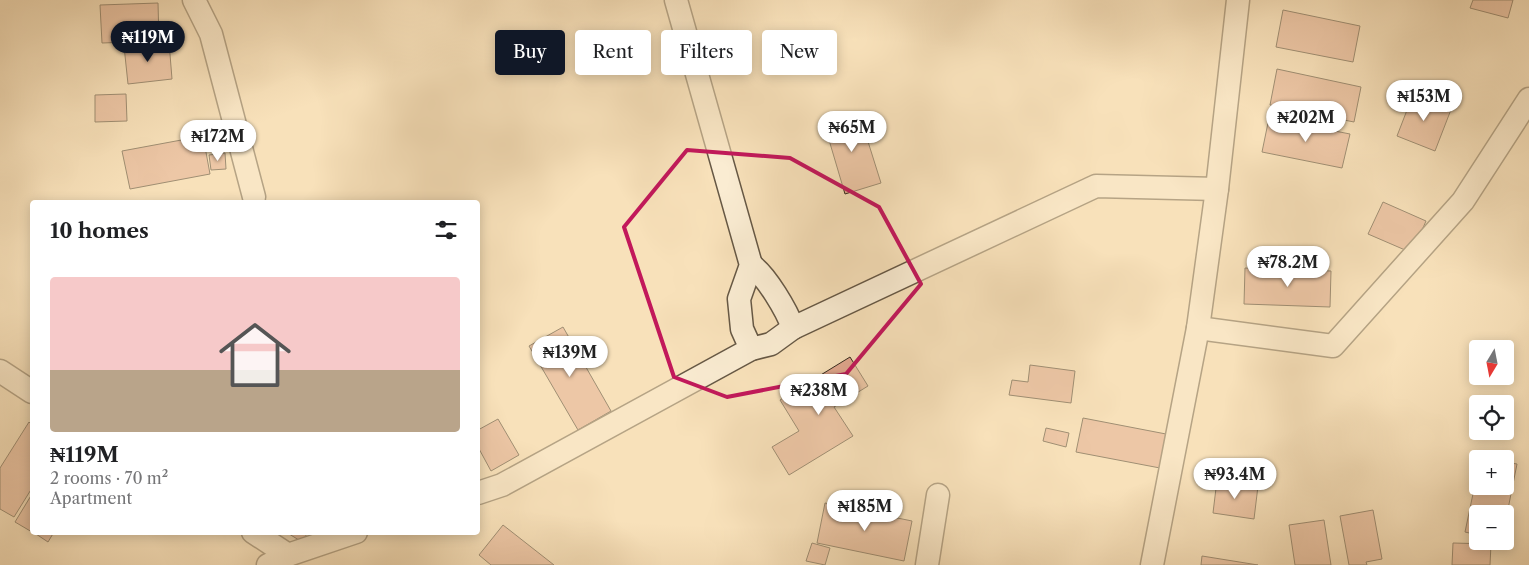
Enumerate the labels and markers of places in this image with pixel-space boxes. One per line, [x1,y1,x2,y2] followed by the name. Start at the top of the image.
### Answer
[113,20,183,63] pin: ₦119M
[1389,80,1459,122] pin: ₦153M
[1271,100,1341,143] pin: ₦202M
[822,110,882,153] pin: ₦65M
[183,120,253,162] pin: ₦172M
[1247,246,1329,288] pin: ₦78.2M
[535,336,605,378] pin: ₦139M
[784,374,854,416] pin: ₦238M
[1194,458,1276,500] pin: ₦93.4M
[830,490,900,532] pin: ₦185M

